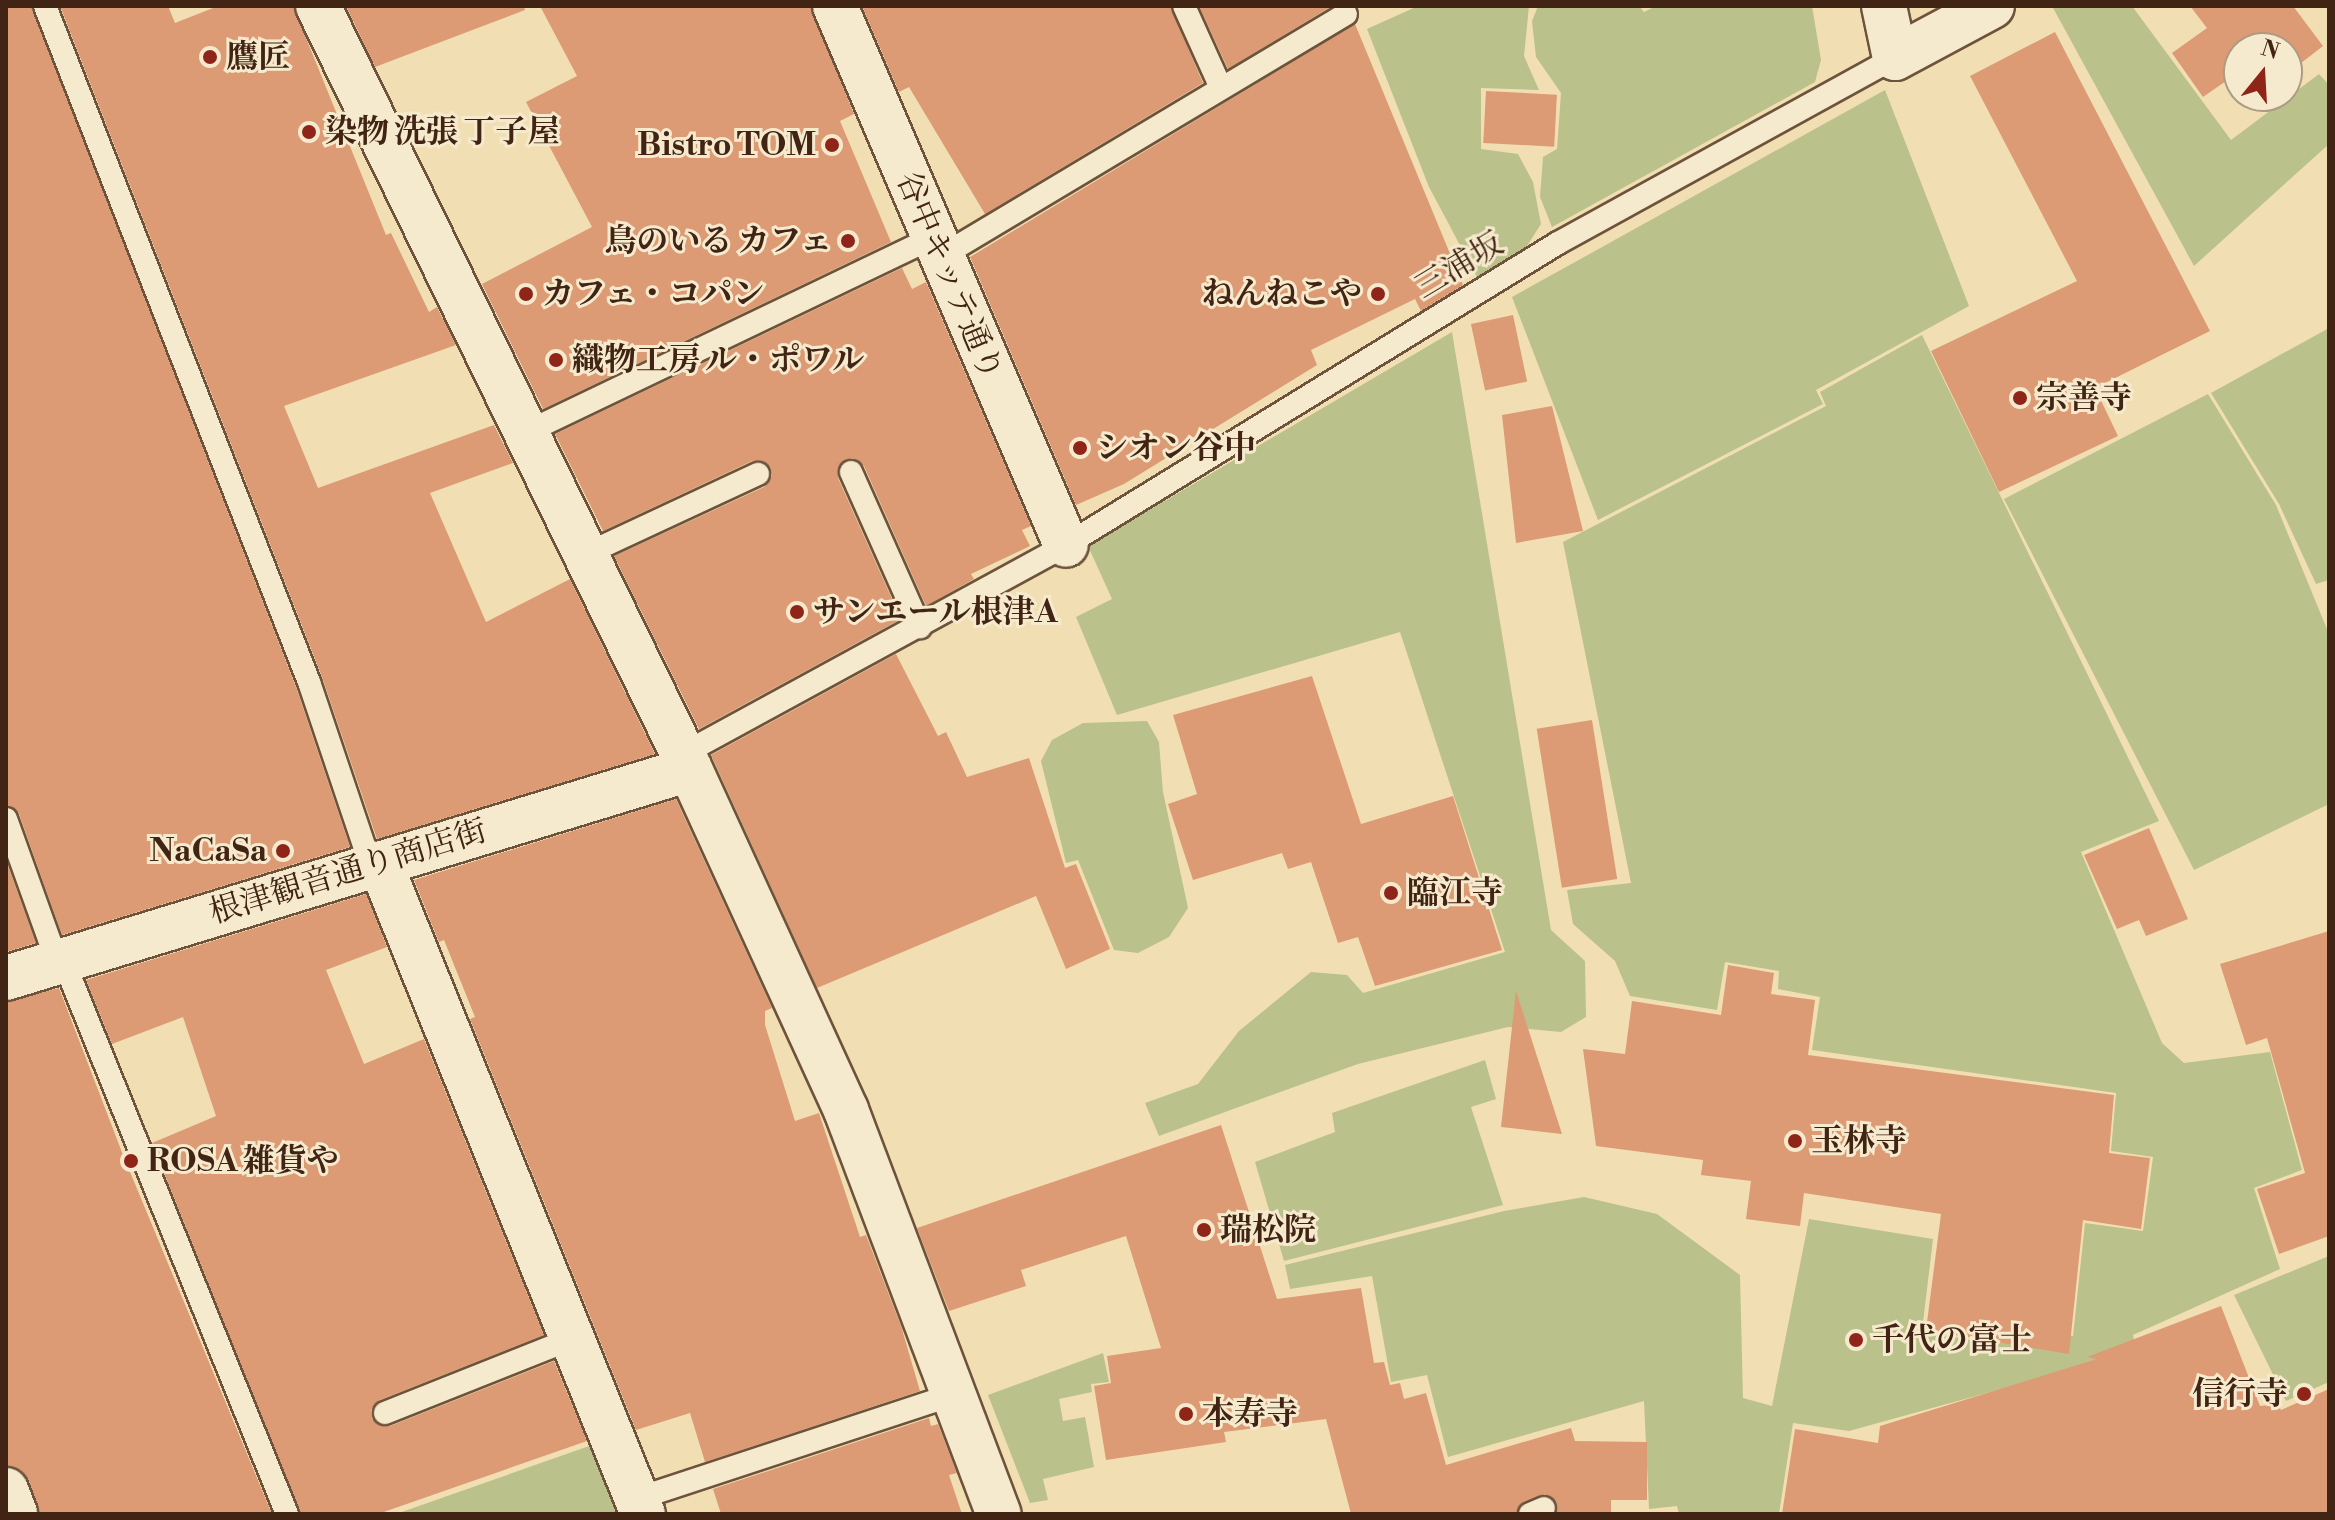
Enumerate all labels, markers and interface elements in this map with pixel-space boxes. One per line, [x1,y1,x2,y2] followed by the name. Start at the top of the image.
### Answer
[2223,32,2303,112] north arrow
[2258,35,2282,66] text: N
[226,38,290,76] place label: 鷹匠
[201,48,219,66] marker: 鷹匠
[325,113,559,151] place label: 染物 洗張 丁子屋
[300,123,318,141] marker: 染物 洗張 丁子屋
[637,126,816,164] place label: Bistro TOM
[823,136,841,154] marker: Bistro TOM
[888,165,1010,387] street label: 谷中キッテ通り
[603,222,832,260] place label: 鳥のいる カフェ
[1408,225,1510,307] street label: 三浦坂
[839,232,857,250] marker: 鳥のいる カフェ
[542,275,766,313] place label: カフェ・コパン
[1202,275,1362,313] place label: ねんねこや
[517,285,535,303] marker: カフェ・コパン
[1369,285,1387,303] marker: ねんねこや
[572,341,865,379] place label: 織物工房 ル・ポワル
[547,351,565,369] marker: 織物工房 ル・ポワル
[2036,379,2132,417] place label: 宗善寺
[2011,389,2029,407] marker: 宗善寺
[1096,429,1256,467] place label: シオン谷中
[1071,439,1089,457] marker: シオン谷中
[813,593,1060,631] place label: サンエール根津A
[788,603,806,621] marker: サンエール根津A
[205,812,491,932] street label: 根津観音通り商店街
[149,832,267,870] place label: NaCaSa
[274,842,292,860] marker: NaCaSa
[1407,874,1503,912] place label: 臨江寺
[1382,884,1400,902] marker: 臨江寺
[1811,1122,1907,1160] place label: 玉林寺
[1786,1132,1804,1150] marker: 玉林寺
[147,1142,339,1180] place label: ROSA 雑貨や
[122,1152,140,1170] marker: ROSA 雑貨や
[1220,1211,1316,1249] place label: 瑞松院
[1195,1221,1213,1239] marker: 瑞松院
[1872,1321,2032,1359] place label: 千代の富士
[1847,1331,1865,1349] marker: 千代の富士
[2192,1375,2288,1413] place label: 信行寺
[2295,1385,2313,1403] marker: 信行寺
[1202,1395,1298,1433] place label: 本寿寺
[1177,1405,1195,1423] marker: 本寿寺

